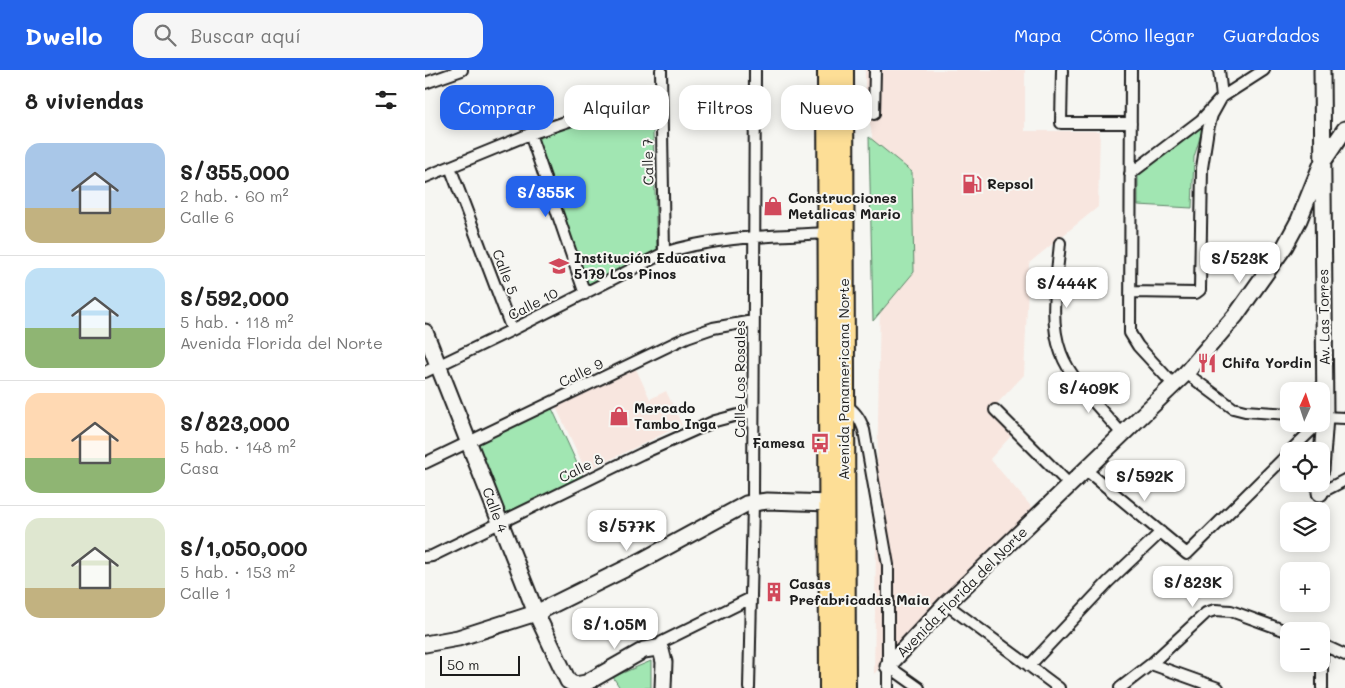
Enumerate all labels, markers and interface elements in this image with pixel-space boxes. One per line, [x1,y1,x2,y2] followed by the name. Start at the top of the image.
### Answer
[133,13,483,58] search box
[25,20,103,51] text: Dwello
[151,21,179,49] icon: search
[191,23,301,48] text: Buscar aquí
[1014,23,1062,47] text: Mapa
[1090,23,1195,47] text: Cómo llegar
[1223,23,1320,47] text: Guardados
[440,85,554,130] chip: Comprar
[564,85,669,130] chip: Alquilar
[679,85,771,130] chip: Filtros
[781,85,872,130] chip: Nuevo
[372,86,400,114] icon: filters
[25,87,144,114] text: 8 viviendas
[638,138,657,186] street label: Calle 7
[180,158,290,185] text: S/355,000
[65,163,125,223] icon: home
[961,173,983,195] fuel station icon: Repsol
[987,174,1033,193] place label: Repsol
[505,176,587,218] pin: S/355K
[517,181,575,202] text: S/355K
[180,185,289,206] text: 2 hab. · 60 m²
[788,188,901,223] place label: Construcciones Metalicas Mario
[762,195,784,217] shop icon: Construcciones Metalicas Mario
[180,206,234,227] text: Calle 6
[1199,242,1281,284] pin: S/523K
[488,246,523,297] street label: Calle 5
[1211,247,1269,268] text: S/523K
[574,248,726,283] place label: Institución Educativa 5179 Los Pinos
[548,255,570,277] school or university icon: Institución Educativa 5179 Los Pinos
[1026,266,1108,309] pin: S/444K
[1313,269,1334,365] street label: Av. Las Torres
[1037,272,1097,293] text: S/444K
[834,278,853,480] street label: Avenida Panamericana Norte
[504,283,561,324] street label: Calle 10
[180,284,289,311] text: S/592,000
[65,288,125,348] icon: home
[180,311,294,332] text: 5 hab. · 118 m²
[730,320,749,438] street label: Calle Los Rosales
[180,332,383,353] text: Avenida Florida del Norte
[1196,352,1218,374] restaurant icon: Chifa Yordin
[1222,353,1311,372] place label: Chifa Yordin
[555,354,606,391] street label: Calle 9
[1048,372,1130,414] pin: S/409K
[1059,377,1119,398] text: S/409K
[1280,382,1330,432] north arrow
[1280,382,1330,672] map controls
[634,398,717,433] place label: Mercado Tambo Inga
[608,405,630,427] shop icon: Mercado Tambo Inga
[180,409,290,436] text: S/823,000
[65,413,125,473] icon: home
[809,432,831,454] bus stop icon: Famesa
[752,433,805,452] place label: Famesa
[180,436,296,457] text: 5 hab. · 148 m²
[1280,442,1330,492] button: locate
[555,449,606,486] street label: Calle 8
[180,457,219,478] text: Casa
[1104,460,1186,502] pin: S/592K
[1116,465,1174,486] text: S/592K
[478,484,513,536] street label: Calle 4
[1280,502,1330,552] button: layers
[586,510,668,552] pin: S/577K
[598,515,656,536] text: S/577K
[892,522,1031,661] street label: Avenida Florida del Norte
[180,534,307,561] text: S/1,050,000
[65,538,125,598] icon: home
[180,561,295,582] text: 5 hab. · 153 m²
[1280,562,1330,612] button: +
[1152,566,1234,608] pin: S/823K
[1164,571,1222,592] text: S/823K
[789,574,930,609] place label: Casas Prefabricadas Maia
[763,581,785,603] building icon: Casas Prefabricadas Maia
[180,582,232,603] text: Calle 1
[569,608,661,650] pin: S/1.05M
[583,613,647,634] text: S/1.05M
[1280,622,1330,672] button: −
[440,653,520,676] scale bar
[447,655,479,674] text: 50 m

